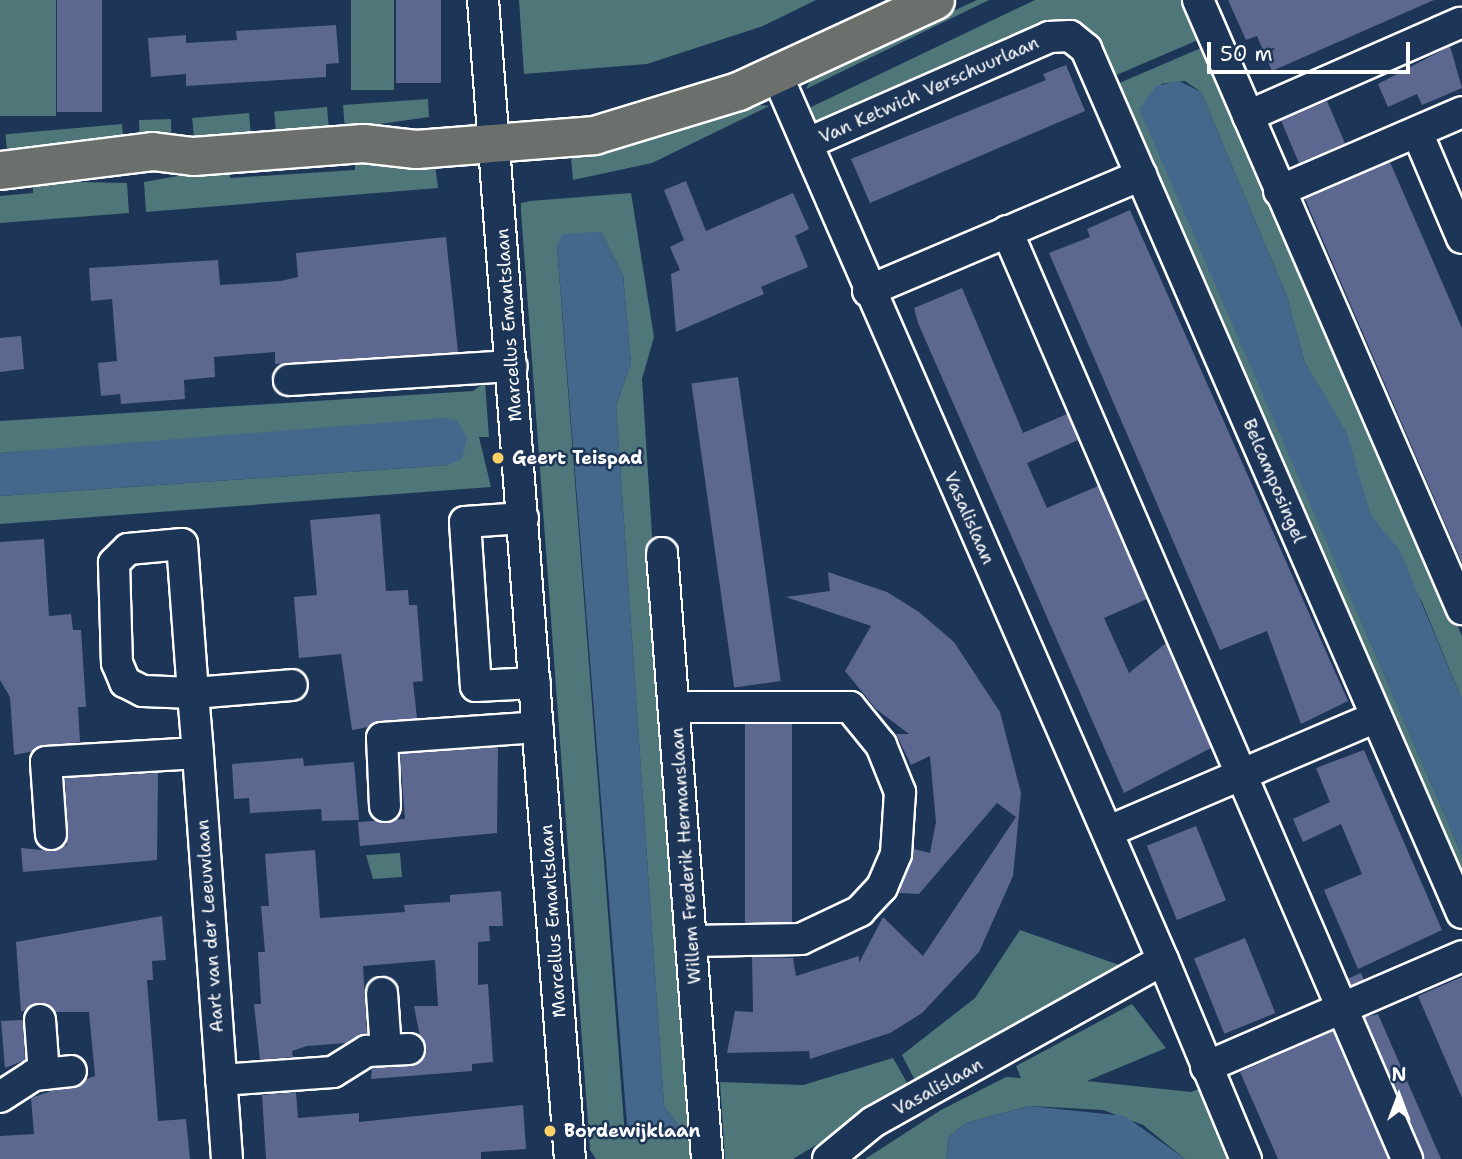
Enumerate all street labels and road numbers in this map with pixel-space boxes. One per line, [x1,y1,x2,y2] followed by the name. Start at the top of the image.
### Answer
[816,32,1042,148] street label: Van Ketwich Verschuurlaan
[491,228,527,422] street label: Marcellus Emantslaan
[1238,416,1310,546] street label: Belcamposingel
[939,468,999,568] street label: Vasalislaan
[666,727,706,985] street label: Willem Frederik Hermanslaan
[192,819,228,1033] street label: Aart van der Leeuwlaan
[535,824,571,1018] street label: Marcellus Emantslaan
[890,1054,986,1120] street label: Vasalislaan

